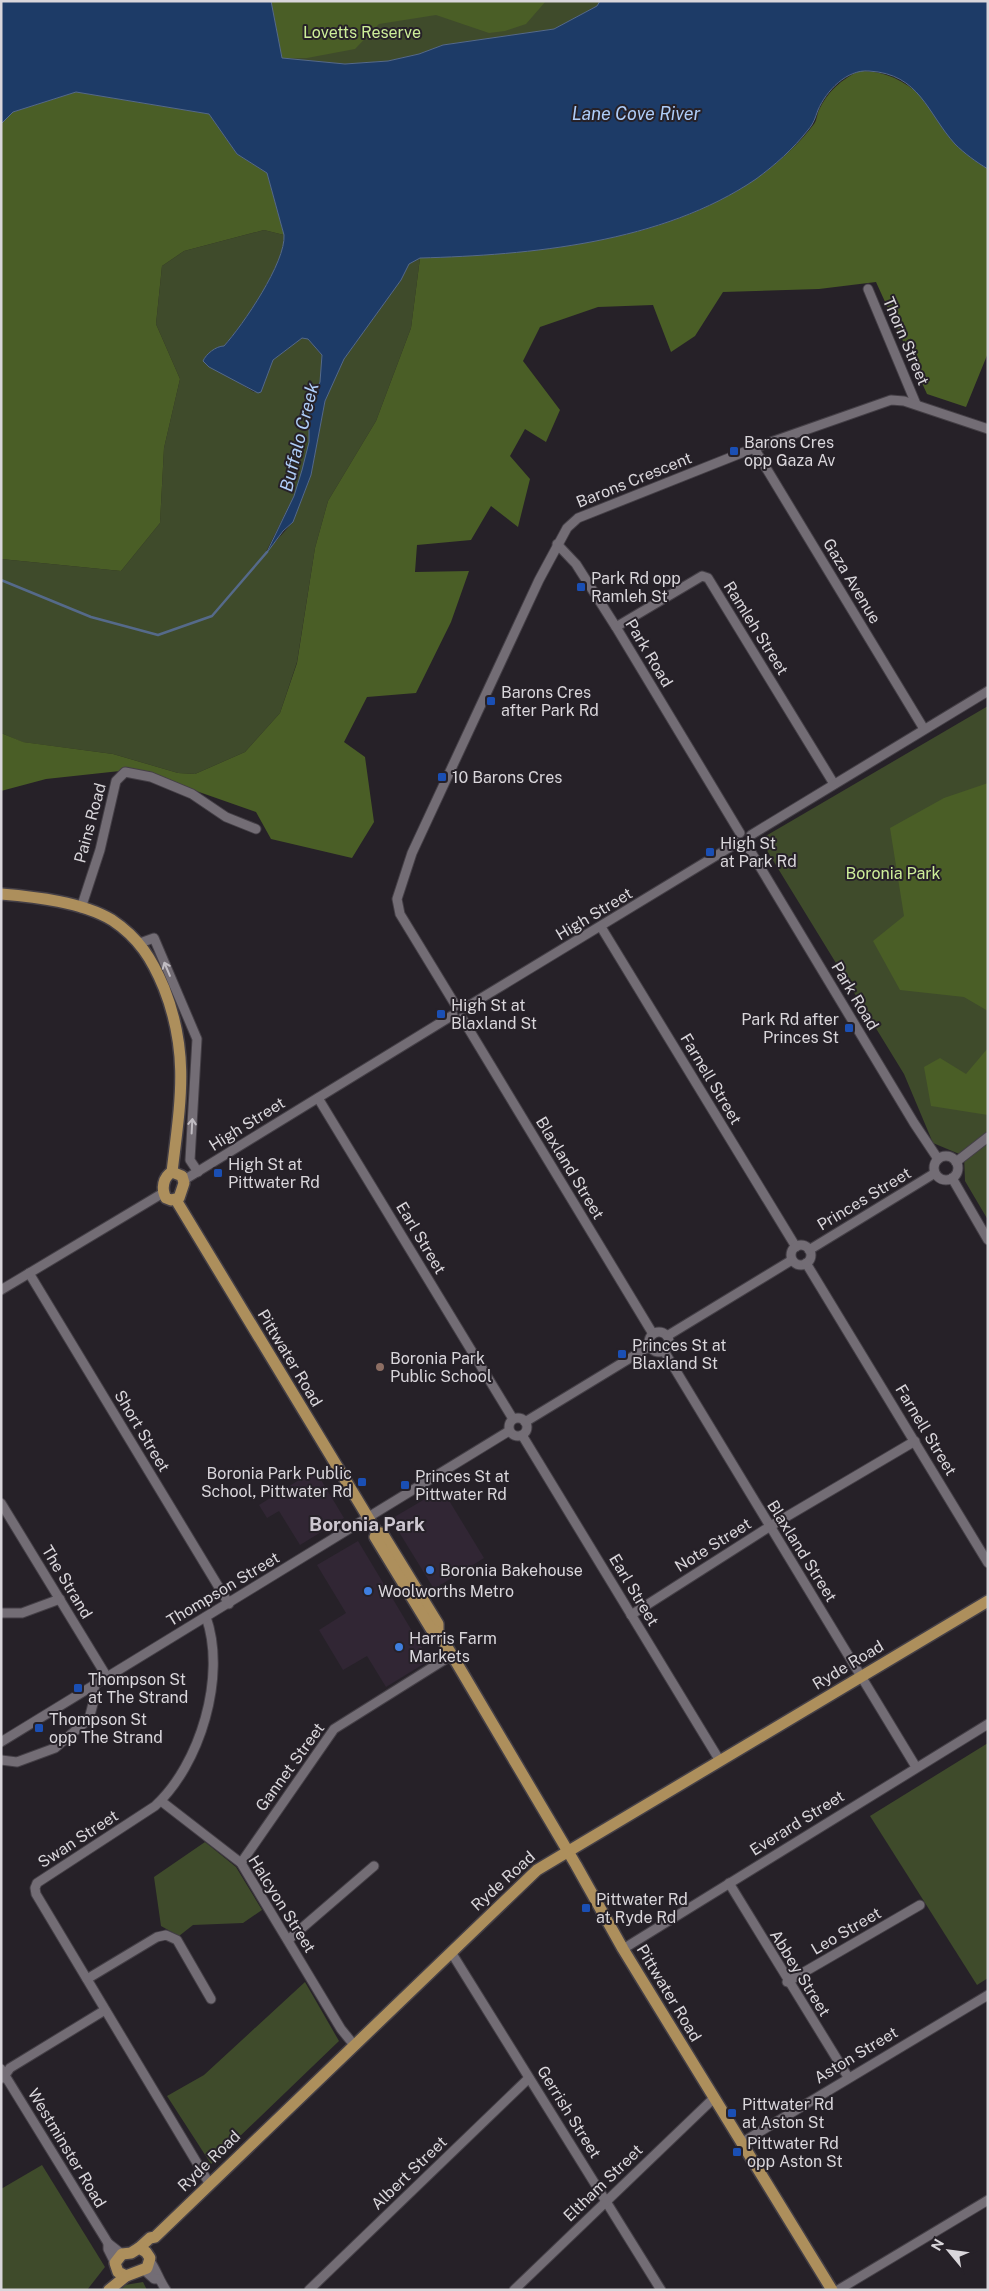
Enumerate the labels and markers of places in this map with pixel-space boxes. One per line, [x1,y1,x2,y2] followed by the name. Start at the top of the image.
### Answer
[744,433,835,470] place label: Barons Cres opp Gaza Av
[728,445,740,457] marker: Barons Cres opp Gaza Av
[591,569,681,606] place label: Park Rd opp Ramleh St
[575,581,587,593] marker: Park Rd opp Ramleh St
[501,683,599,720] place label: Barons Cres after Park Rd
[485,695,497,707] marker: Barons Cres after Park Rd
[452,768,562,787] place label: 10 Barons Cres
[436,771,448,783] marker: 10 Barons Cres
[720,834,797,871] place label: High St at Park Rd
[704,846,716,858] marker: High St at Park Rd
[451,996,537,1033] place label: High St at Blaxland St
[435,1008,447,1020] marker: High St at Blaxland St
[741,1010,839,1047] place label: Park Rd after Princes St
[843,1022,855,1034] marker: Park Rd after Princes St
[228,1155,320,1192] place label: High St at Pittwater Rd
[212,1167,224,1179] marker: High St at Pittwater Rd
[632,1336,727,1373] place label: Princes St at Blaxland St
[616,1348,628,1360] marker: Princes St at Blaxland St
[390,1349,492,1386] place label: Boronia Park Public School
[374,1361,386,1373] marker: Boronia Park Public School
[201,1464,352,1501] place label: Boronia Park Public School, Pittwater Rd
[415,1467,510,1504] place label: Princes St at Pittwater Rd
[356,1476,368,1488] marker: Boronia Park Public School, Pittwater Rd
[399,1479,411,1491] marker: Princes St at Pittwater Rd
[440,1561,583,1580] place label: Boronia Bakehouse
[424,1564,436,1576] marker: Boronia Bakehouse
[378,1582,514,1601] place label: Woolworths Metro
[362,1585,374,1597] marker: Woolworths Metro
[409,1629,497,1666] place label: Harris Farm Markets
[393,1641,405,1653] marker: Harris Farm Markets
[88,1670,188,1707] place label: Thompson St at The Strand
[72,1682,84,1694] marker: Thompson St at The Strand
[49,1710,163,1747] place label: Thompson St opp The Strand
[33,1722,45,1734] marker: Thompson St opp The Strand
[596,1890,688,1927] place label: Pittwater Rd at Ryde Rd
[580,1902,592,1914] marker: Pittwater Rd at Ryde Rd
[742,2095,834,2132] place label: Pittwater Rd at Aston St
[726,2107,738,2119] marker: Pittwater Rd at Aston St
[747,2134,843,2171] place label: Pittwater Rd opp Aston St
[731,2146,743,2158] marker: Pittwater Rd opp Aston St

